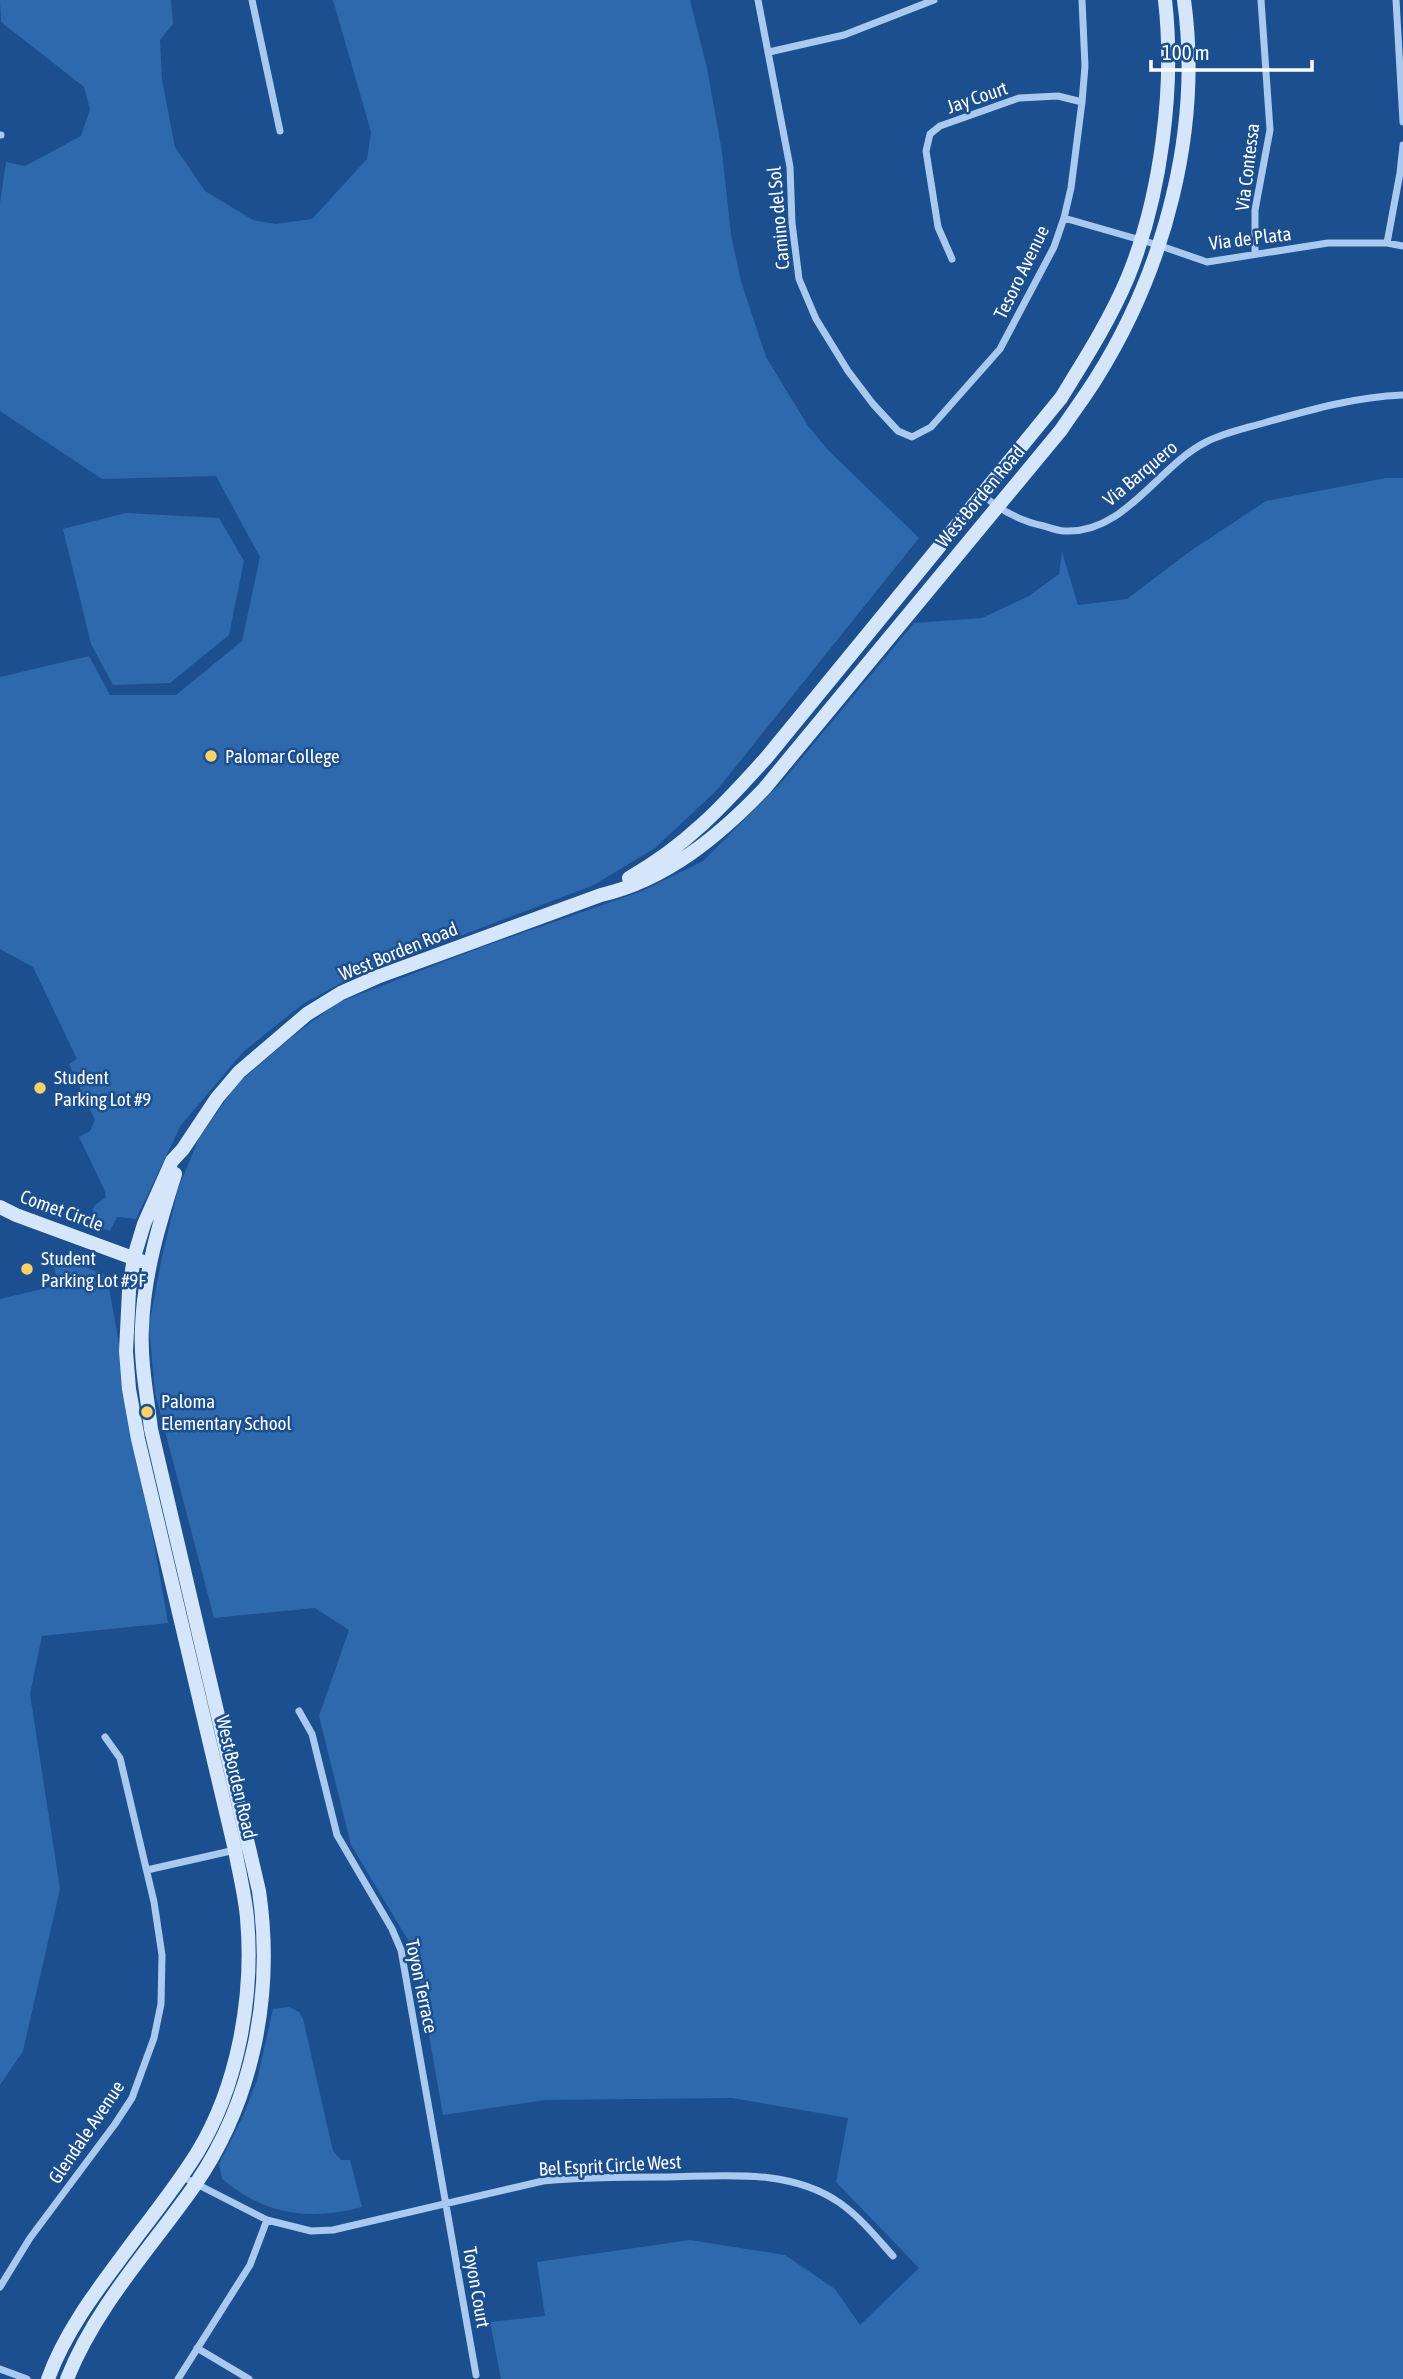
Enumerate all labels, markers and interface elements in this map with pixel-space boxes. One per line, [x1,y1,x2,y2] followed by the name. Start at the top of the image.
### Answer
[1151,28,1312,72] scale bar
[1162,40,1210,64] text: 100 m
[944,76,1010,118] street label: Jay Court
[1231,122,1263,212] street label: Via Contessa
[763,166,793,270] street label: Camino del Sol
[989,222,1053,322] street label: Tesoro Avenue
[1208,222,1292,254] street label: Via de Plata
[1098,436,1182,510] street label: Via Barquero
[931,441,1029,551] street label: West Borden Road
[225,745,340,767] place label: Palomar College
[203,748,219,764] marker: Palomar College
[336,917,460,985] street label: West Borden Road
[54,1066,151,1110] place label: Student Parking Lot #9
[32,1080,48,1096] marker: Student Parking Lot #9
[17,1185,107,1235] street label: Comet Circle
[41,1247,146,1291] place label: Student Parking Lot #9F
[19,1261,35,1277] marker: Student Parking Lot #9F
[161,1390,292,1434] place label: Paloma Elementary School
[139,1404,155,1420] marker: Paloma Elementary School
[212,1713,262,1841] street label: West Borden Road
[401,1937,443,2035] street label: Toyon Terrace
[44,2076,128,2188] street label: Glendale Avenue
[538,2150,682,2180] street label: Bel Esprit Circle West
[459,2245,495,2329] street label: Toyon Court

